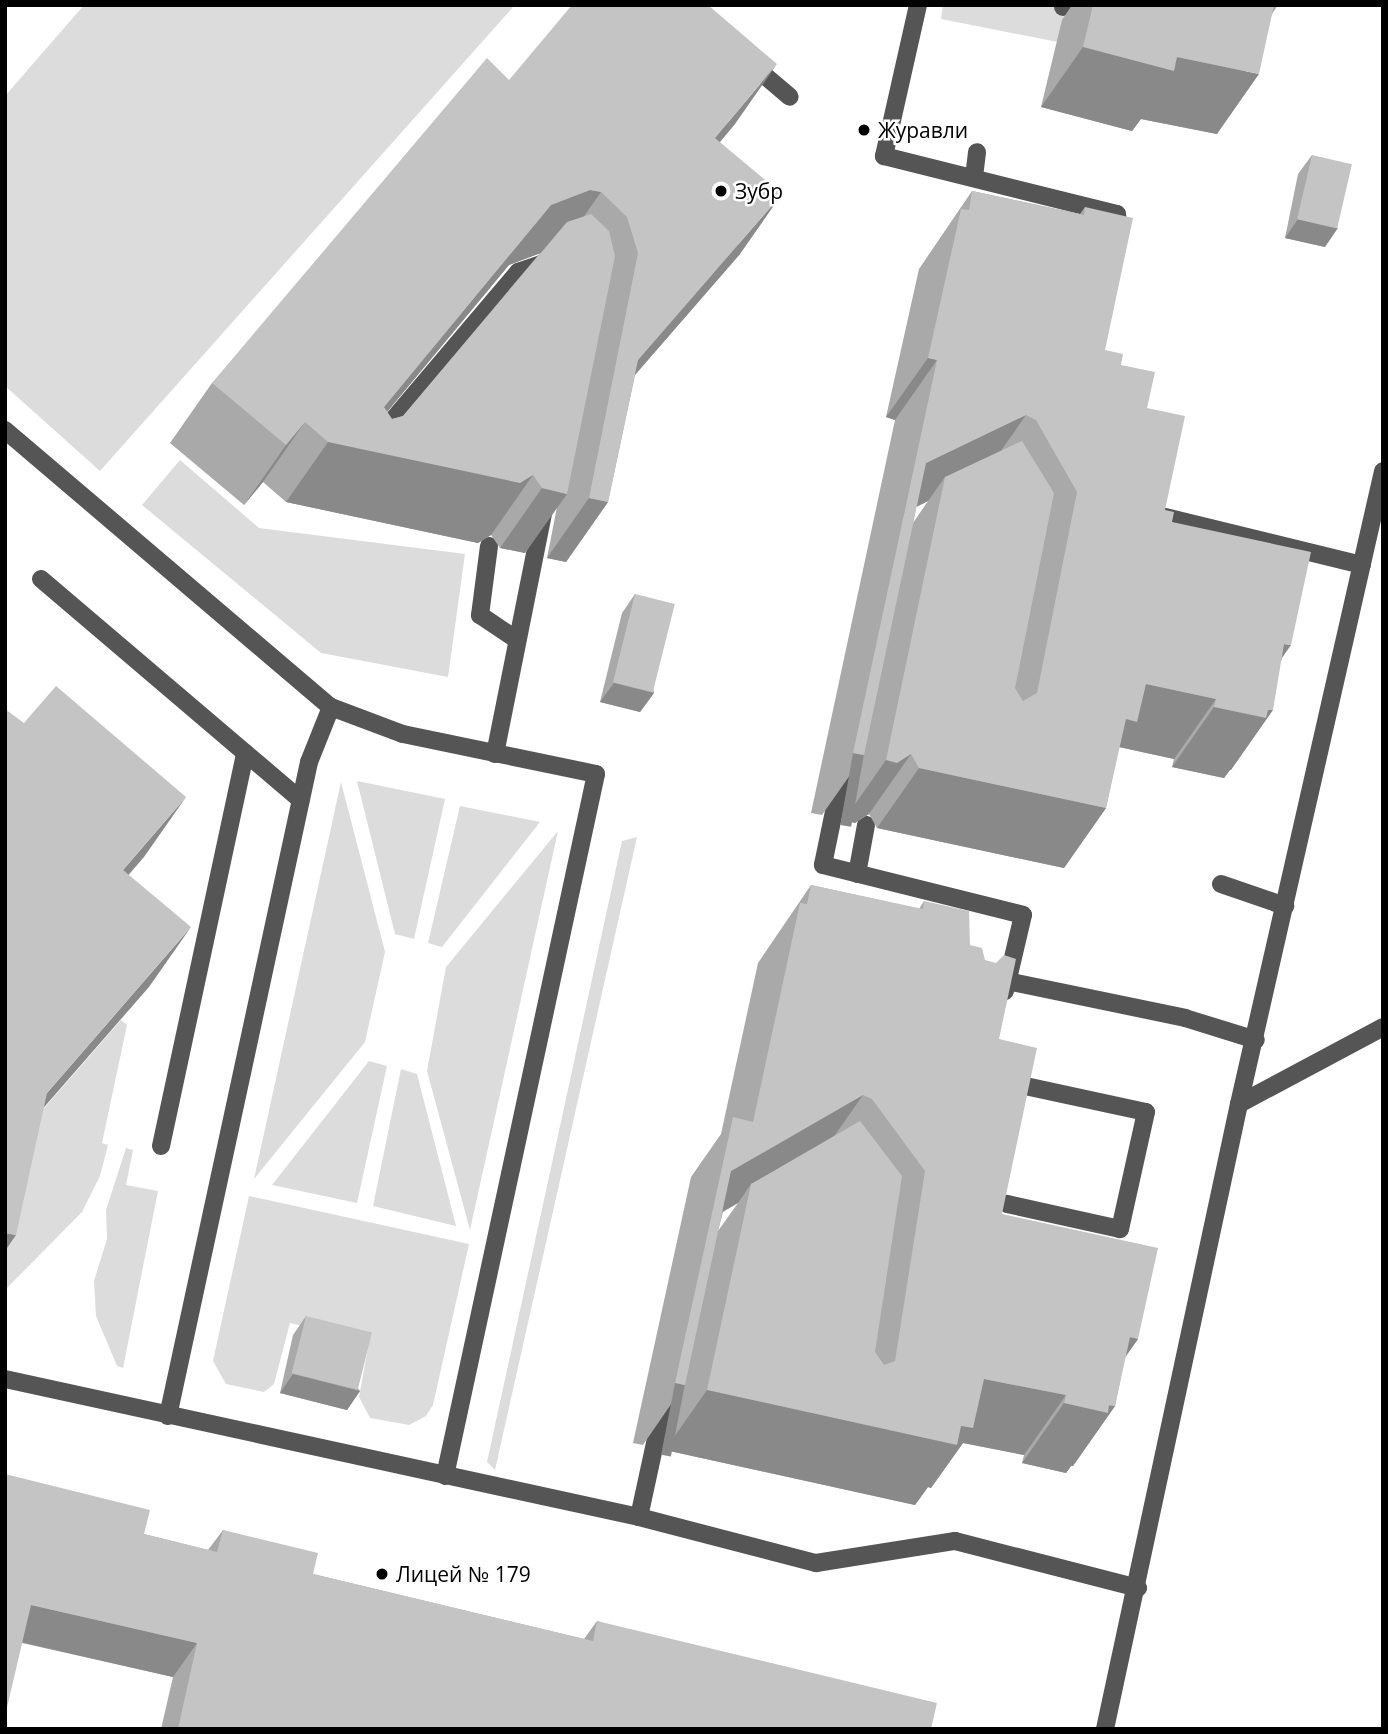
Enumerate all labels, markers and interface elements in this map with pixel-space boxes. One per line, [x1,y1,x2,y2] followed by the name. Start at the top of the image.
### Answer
[878,117,968,143] place label: Журавли
[856,122,872,138] marker: Журавли
[735,178,783,204] place label: Зубр
[713,183,729,199] marker: Зубр
[396,1561,531,1587] place label: Лицей № 179
[374,1566,390,1582] marker: Лицей № 179

